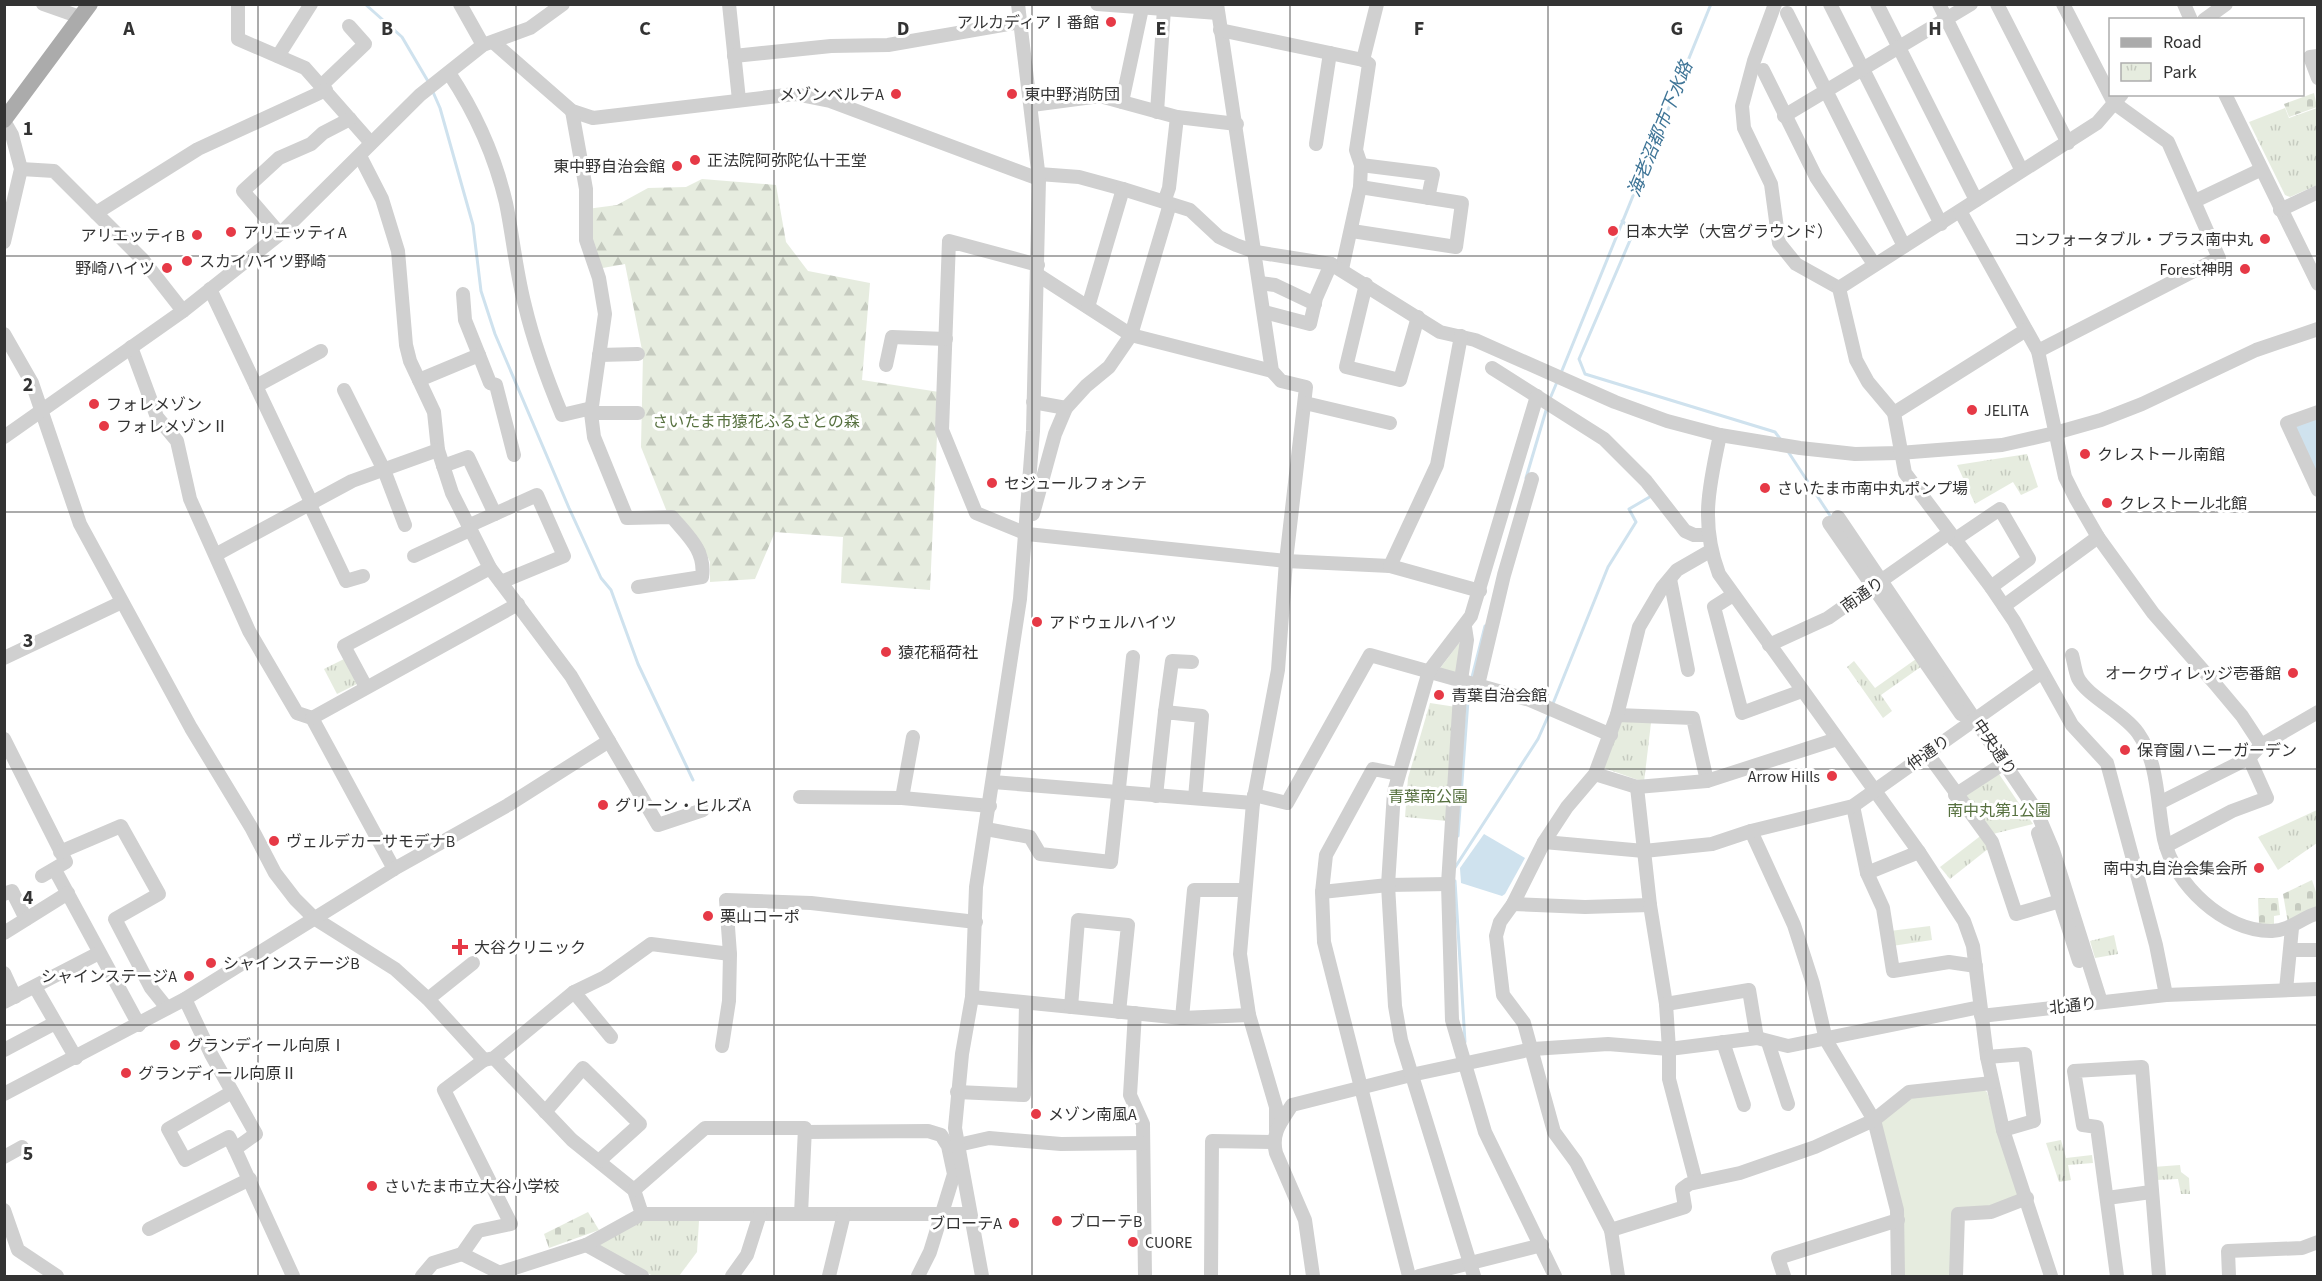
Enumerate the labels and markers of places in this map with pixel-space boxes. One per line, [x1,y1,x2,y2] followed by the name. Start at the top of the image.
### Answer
[957,12,1099,34] place label: アルカディアⅠ番館
[1104,15,1118,29] marker: アルカディアⅠ番館
[779,84,884,106] place label: メゾンベルテA
[1024,84,1120,106] place label: 東中野消防団
[889,87,903,101] marker: メゾンベルテA
[1005,87,1019,101] marker: 東中野消防団
[707,150,867,172] place label: 正法院阿弥陀仏十王堂
[688,153,702,167] marker: 正法院阿弥陀仏十王堂
[553,156,665,178] place label: 東中野自治会館
[670,159,684,173] marker: 東中野自治会館
[1625,221,1833,243] place label: 日本大学（大宮グラウンド）
[243,222,347,244] place label: アリエッティA
[1606,224,1620,238] marker: 日本大学（大宮グラウンド）
[81,225,185,247] place label: アリエッティB
[224,225,238,239] marker: アリエッティA
[190,228,204,242] marker: アリエッティB
[2014,229,2253,251] place label: コンフォータブル・プラス南中丸
[2258,232,2272,246] marker: コンフォータブル・プラス南中丸
[199,251,326,273] place label: スカイハイツ野崎
[180,254,194,268] marker: スカイハイツ野崎
[75,258,155,280] place label: 野崎ハイツ
[2160,259,2233,281] place label: Forest神明
[160,261,174,275] marker: 野崎ハイツ
[2238,262,2252,276] marker: Forest神明
[106,394,202,416] place label: フォレメゾン
[87,397,101,411] marker: フォレメゾン
[1984,400,2029,422] place label: JELITA
[1965,403,1979,417] marker: JELITA
[116,416,228,438] place label: フォレメゾンⅡ
[97,419,111,433] marker: フォレメゾンⅡ
[2097,444,2225,466] place label: クレストール南館
[2078,447,2092,461] marker: クレストール南館
[1004,473,1147,495] place label: セジュールフォンテ
[985,476,999,490] marker: セジュールフォンテ
[1777,478,1968,500] place label: さいたま市南中丸ポンプ場
[1758,481,1772,495] marker: さいたま市南中丸ポンプ場
[2119,493,2247,515] place label: クレストール北館
[2100,496,2114,510] marker: クレストール北館
[1049,612,1177,634] place label: アドウェルハイツ
[1030,615,1044,629] marker: アドウェルハイツ
[898,642,978,664] place label: 猿花稲荷社
[879,645,893,659] marker: 猿花稲荷社
[2105,663,2281,685] place label: オークヴィレッジ壱番館
[2286,666,2300,680] marker: オークヴィレッジ壱番館
[1451,685,1547,707] place label: 青葉自治会館
[1432,688,1446,702] marker: 青葉自治会館
[2137,740,2297,762] place label: 保育園ハニーガーデン
[2118,743,2132,757] marker: 保育園ハニーガーデン
[1748,766,1820,788] place label: Arrow Hills
[1825,769,1839,783] marker: Arrow Hills
[615,795,751,817] place label: グリーン・ヒルズA
[596,798,610,812] marker: グリーン・ヒルズA
[286,831,455,853] place label: ヴェルデカーサモデナB
[267,834,281,848] marker: ヴェルデカーサモデナB
[2103,858,2247,880] place label: 南中丸自治会集会所
[2252,861,2266,875] marker: 南中丸自治会集会所
[720,906,800,928] place label: 栗山コーポ
[701,909,715,923] marker: 栗山コーポ
[474,937,586,959] place label: 大谷クリニック
[451,938,469,956] marker: 大谷クリニック
[223,953,360,975] place label: シャインステージB
[204,956,218,970] marker: シャインステージB
[41,966,177,988] place label: シャインステージA
[182,969,196,983] marker: シャインステージA
[187,1035,346,1057] place label: グランディール向原Ⅰ
[168,1038,182,1052] marker: グランディール向原Ⅰ
[138,1063,297,1085] place label: グランディール向原Ⅱ
[119,1066,133,1080] marker: グランディール向原Ⅱ
[1048,1104,1137,1126] place label: メゾン南風A
[1029,1107,1043,1121] marker: メゾン南風A
[384,1176,560,1198] place label: さいたま市立大谷小学校
[365,1179,379,1193] marker: さいたま市立大谷小学校
[1069,1211,1142,1233] place label: ブローテB
[929,1213,1002,1235] place label: ブローテA
[1050,1214,1064,1228] marker: ブローテB
[1007,1216,1021,1230] marker: ブローテA
[1145,1232,1192,1254] place label: CUORE
[1126,1235,1140,1249] marker: CUORE

